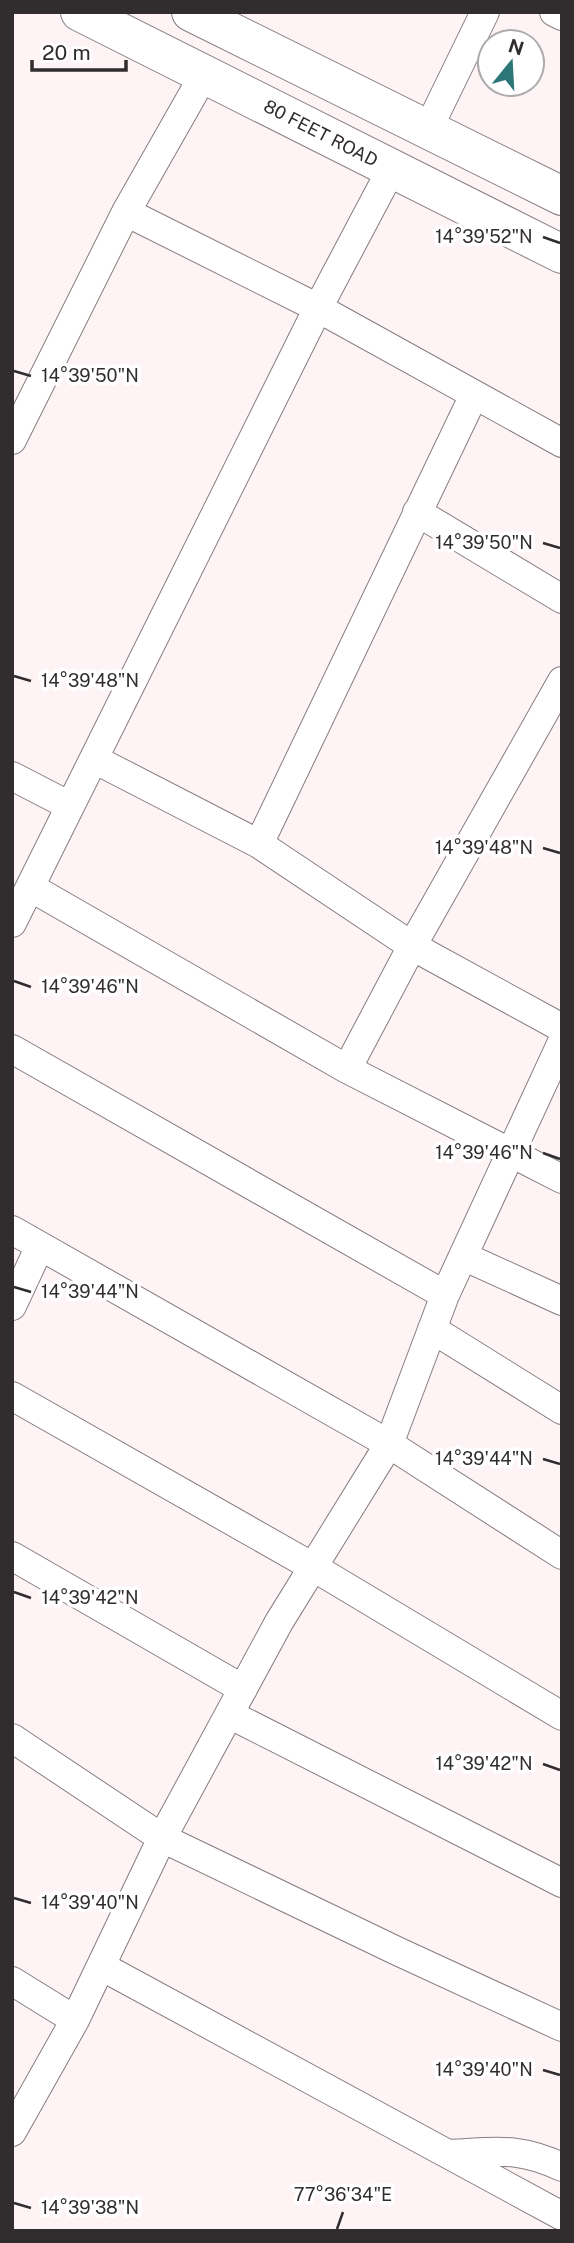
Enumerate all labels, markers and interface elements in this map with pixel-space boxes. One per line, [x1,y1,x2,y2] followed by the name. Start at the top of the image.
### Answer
[32,28,126,72] scale bar
[476,28,546,98] north arrow
[506,34,527,60] text: N
[42,40,91,65] text: 20 m
[260,95,382,171] street label: 80 FEET ROAD
[435,226,533,247] text: 14°39'52"N
[41,365,139,386] text: 14°39'50"N
[435,532,533,553] text: 14°39'50"N
[41,670,139,691] text: 14°39'48"N
[435,837,533,858] text: 14°39'48"N
[41,976,139,997] text: 14°39'46"N
[435,1142,533,1163] text: 14°39'46"N
[41,1281,139,1302] text: 14°39'44"N
[435,1448,533,1469] text: 14°39'44"N
[41,1587,139,1608] text: 14°39'42"N
[435,1753,533,1774] text: 14°39'42"N
[41,1892,139,1913] text: 14°39'40"N
[435,2059,533,2080] text: 14°39'40"N
[294,2184,392,2205] text: 77°36'34"E
[41,2197,139,2218] text: 14°39'38"N

